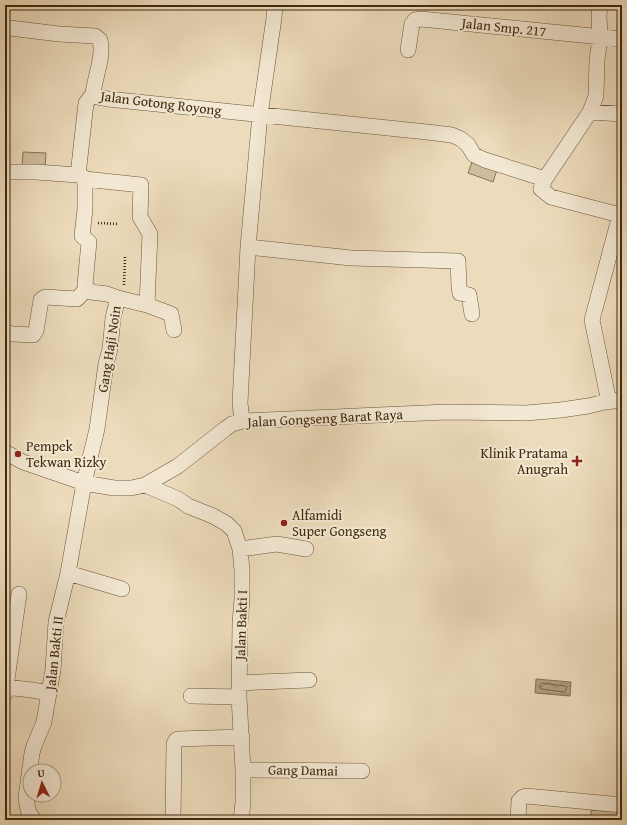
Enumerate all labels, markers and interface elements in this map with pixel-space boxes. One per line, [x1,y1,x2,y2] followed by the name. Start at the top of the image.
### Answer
[459,12,548,41] street label: Jalan Smp. 217
[97,85,223,120] street label: Jalan Gotong Royong
[92,304,126,394] street label: Gang Haji Noin
[245,404,404,432] street label: Jalan Gongseng Barat Raya
[26,436,106,472] place label: Pempek Tekwan Rizky
[480,443,568,479] place label: Klinik Pratama Anugrah
[13,449,23,459] marker: Pempek Tekwan Rizky
[571,455,583,467] marker: Klinik Pratama Anugrah
[292,505,387,541] place label: Alfamidi Super Gongseng
[279,518,289,528] marker: Alfamidi Super Gongseng
[230,589,252,663] street label: Jalan Bakti I
[40,615,68,693] street label: Jalan Bakti II
[268,759,338,781] street label: Gang Damai
[22,763,62,803] north arrow
[37,765,46,781] text: U

